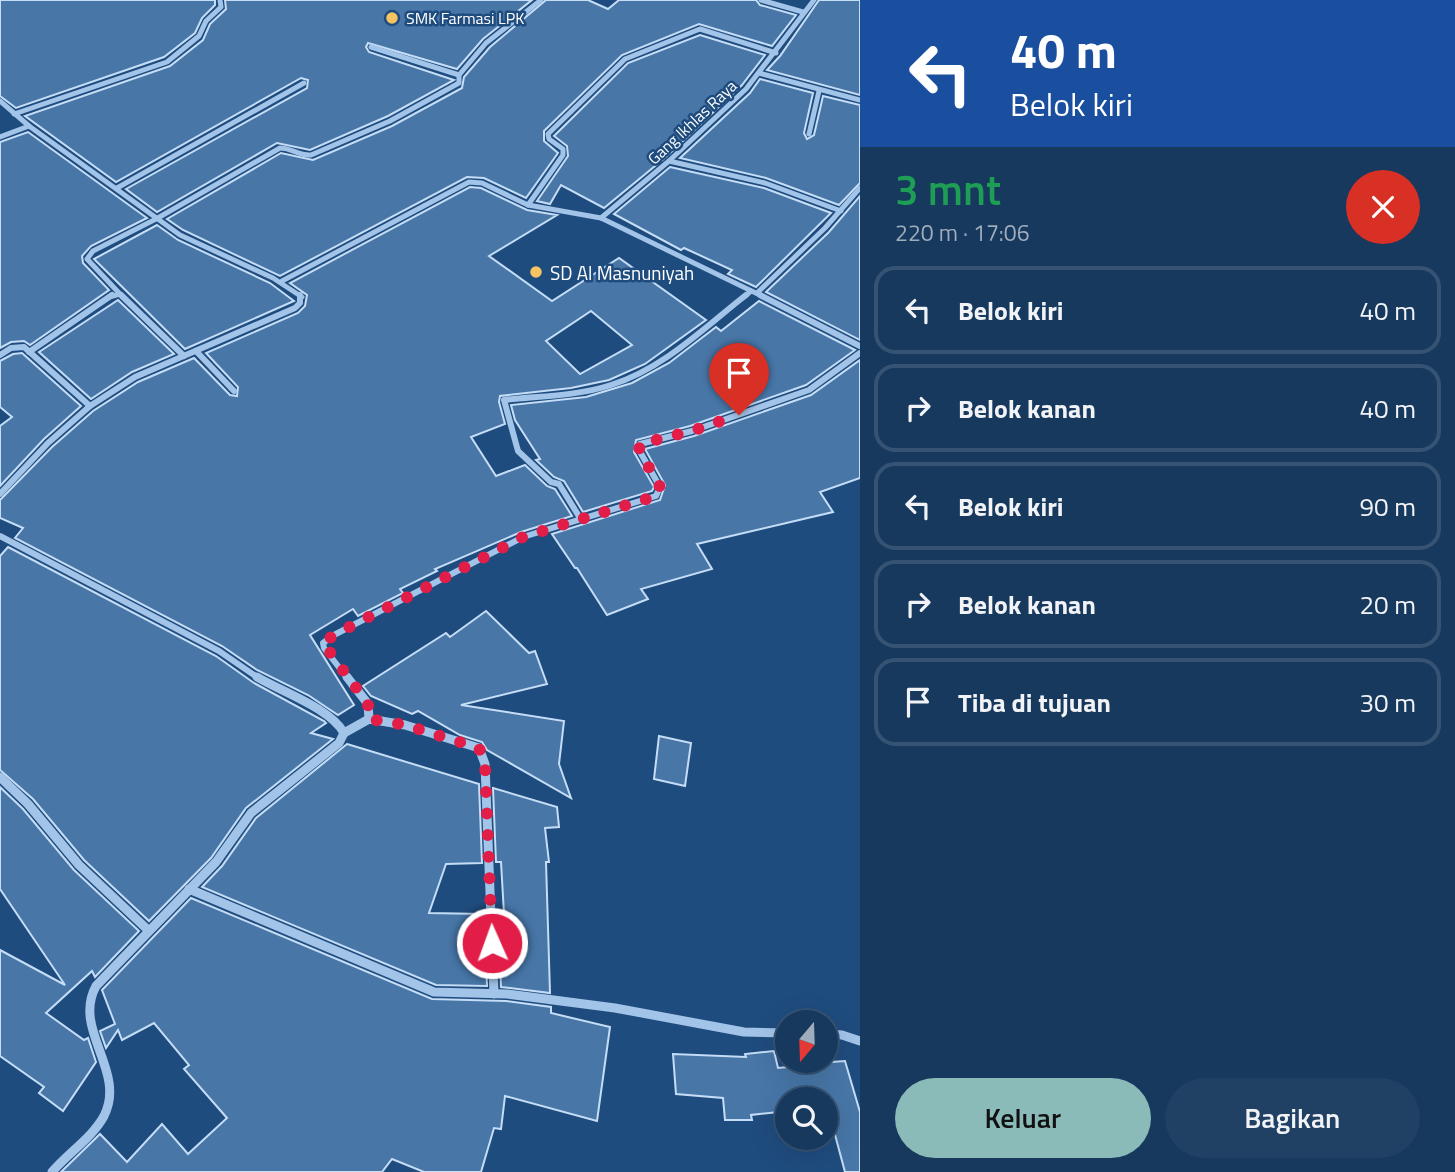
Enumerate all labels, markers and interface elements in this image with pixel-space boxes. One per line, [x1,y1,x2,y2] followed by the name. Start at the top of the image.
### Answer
[406,6,524,30] place label: SMK Farmasi LPK
[384,10,400,26] marker: SMK Farmasi LPK
[1010,12,1117,87] text: 40 m
[895,28,986,119] icon: left
[642,74,742,170] street label: Gang Ikhlas Raya
[1010,80,1133,128] text: Belok kiri
[895,157,1001,221] text: 3 mnt
[1346,170,1420,244] button: close
[895,215,1030,250] text: 220 m · 17:06
[550,258,694,287] place label: SD Al Masnuniyah
[528,264,544,280] marker: SD Al Masnuniyah
[899,291,937,329] icon: left
[958,291,1064,330] text: Belok kiri
[1359,291,1416,330] text: 40 m
[709,343,769,415] pin
[720,354,758,392] icon: arrive
[899,389,937,427] icon: right
[958,389,1096,428] text: Belok kanan
[1359,389,1416,428] text: 40 m
[899,487,937,525] icon: left
[958,487,1064,526] text: Belok kiri
[1359,487,1416,526] text: 90 m
[899,585,937,623] icon: right
[958,585,1096,624] text: Belok kanan
[1359,585,1416,624] text: 20 m
[899,683,937,721] icon: arrive
[958,683,1111,722] text: Tiba di tujuan
[1359,683,1416,722] text: 30 m
[455,906,529,980] position arrow
[775,1010,838,1073] north arrow
[775,1010,838,1150] map controls
[895,1078,1151,1158] button: Keluar
[1165,1078,1420,1158] button: Bagikan
[775,1087,838,1150] button: search

